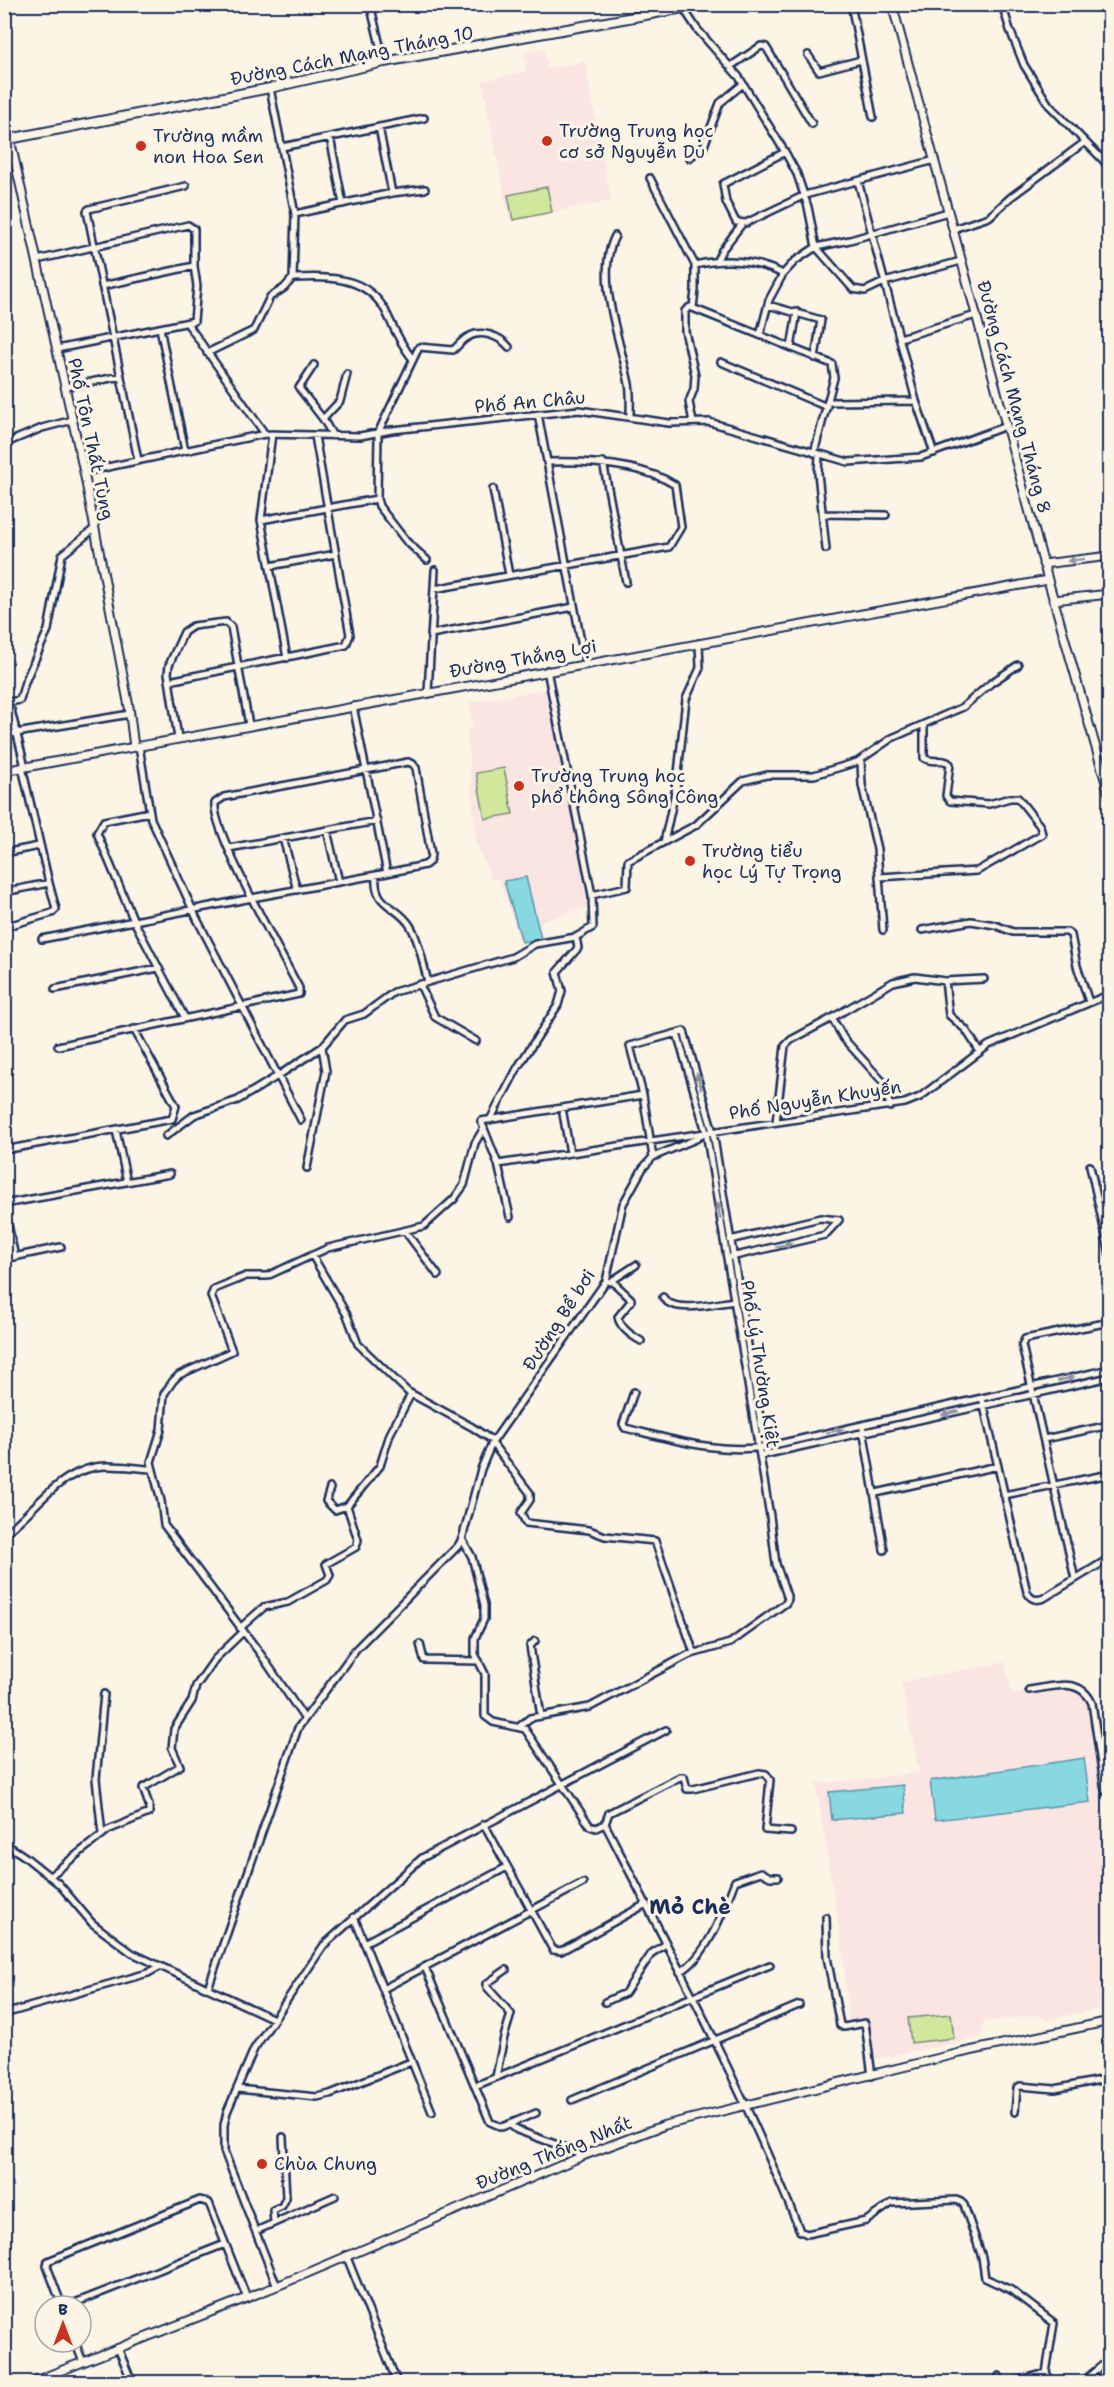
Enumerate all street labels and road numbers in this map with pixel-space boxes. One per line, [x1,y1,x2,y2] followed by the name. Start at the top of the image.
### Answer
[228,21,476,91] street label: Đường Cách Mạng Tháng 10
[971,278,1057,516] street label: Đường Cách Mạng Tháng 8
[62,356,120,522] street label: Phố Tôn Thất Tùng
[474,385,586,419] street label: Phố An Châu
[448,634,598,684] street label: Đường Thắng Lợi
[727,1075,903,1125] street label: Phố Nguyễn Khuyến
[517,1265,601,1375] street label: Đường Bể bơi
[735,1278,785,1450] street label: Phố Lý Thường Kiệt
[472,2111,636,2195] street label: Đường Thống Nhất

